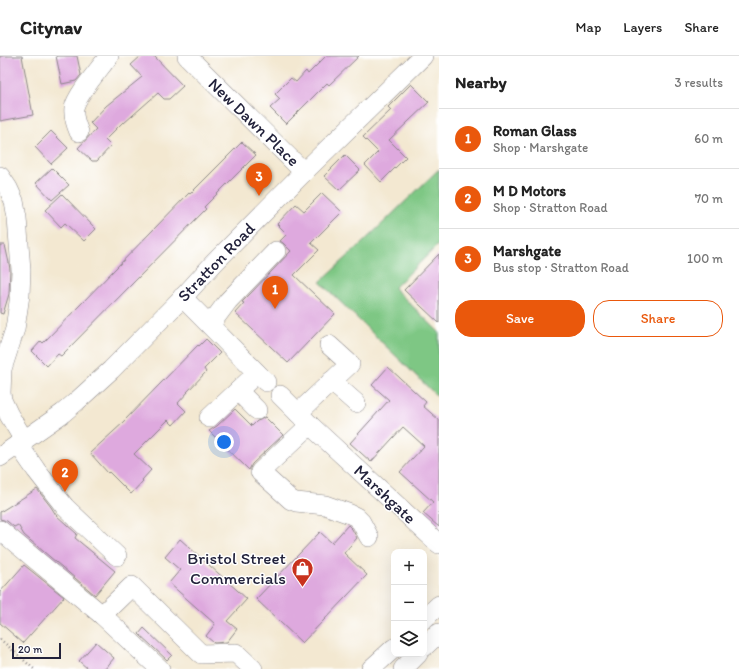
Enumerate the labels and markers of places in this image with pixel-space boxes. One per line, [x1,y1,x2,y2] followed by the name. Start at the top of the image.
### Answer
[246,163,272,196] pin: 3
[262,276,288,309] pin: 1
[52,459,78,492] pin: 2
[187,548,286,588] place label: Bristol Street Commercials
[289,555,315,588] shop icon: Bristol Street Commercials

